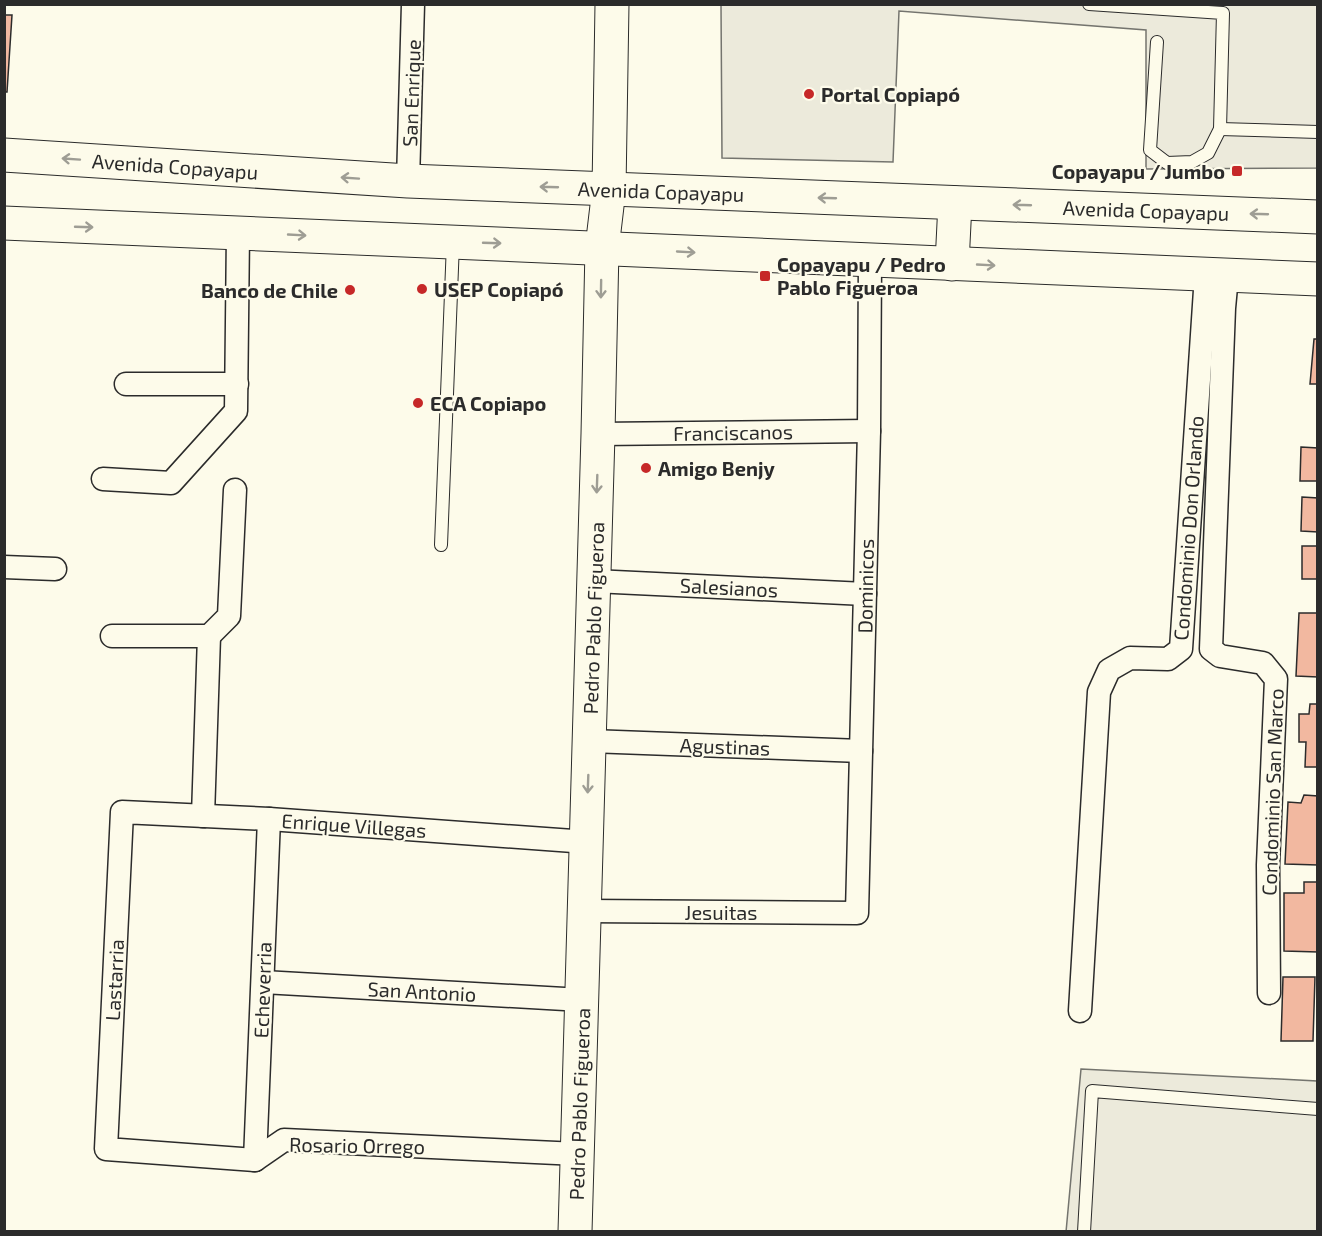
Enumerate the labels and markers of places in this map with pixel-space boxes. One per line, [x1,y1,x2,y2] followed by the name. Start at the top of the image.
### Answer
[821,82,960,106] place label: Portal Copiapó
[802,87,816,101] marker: Portal Copiapó
[1052,159,1225,184] place label: Copayapu / Jumbo
[1230,164,1244,178] marker: Copayapu / Jumbo
[777,252,946,299] place label: Copayapu / Pedro Pablo Figueroa
[758,269,772,283] marker: Copayapu / Pedro Pablo Figueroa
[434,277,564,301] place label: USEP Copiapó
[201,278,338,302] place label: Banco de Chile
[415,282,429,296] marker: USEP Copiapó
[343,283,357,297] marker: Banco de Chile
[430,391,546,415] place label: ECA Copiapo
[411,396,425,410] marker: ECA Copiapo
[658,456,775,481] place label: Amigo Benjy
[639,461,653,475] marker: Amigo Benjy

